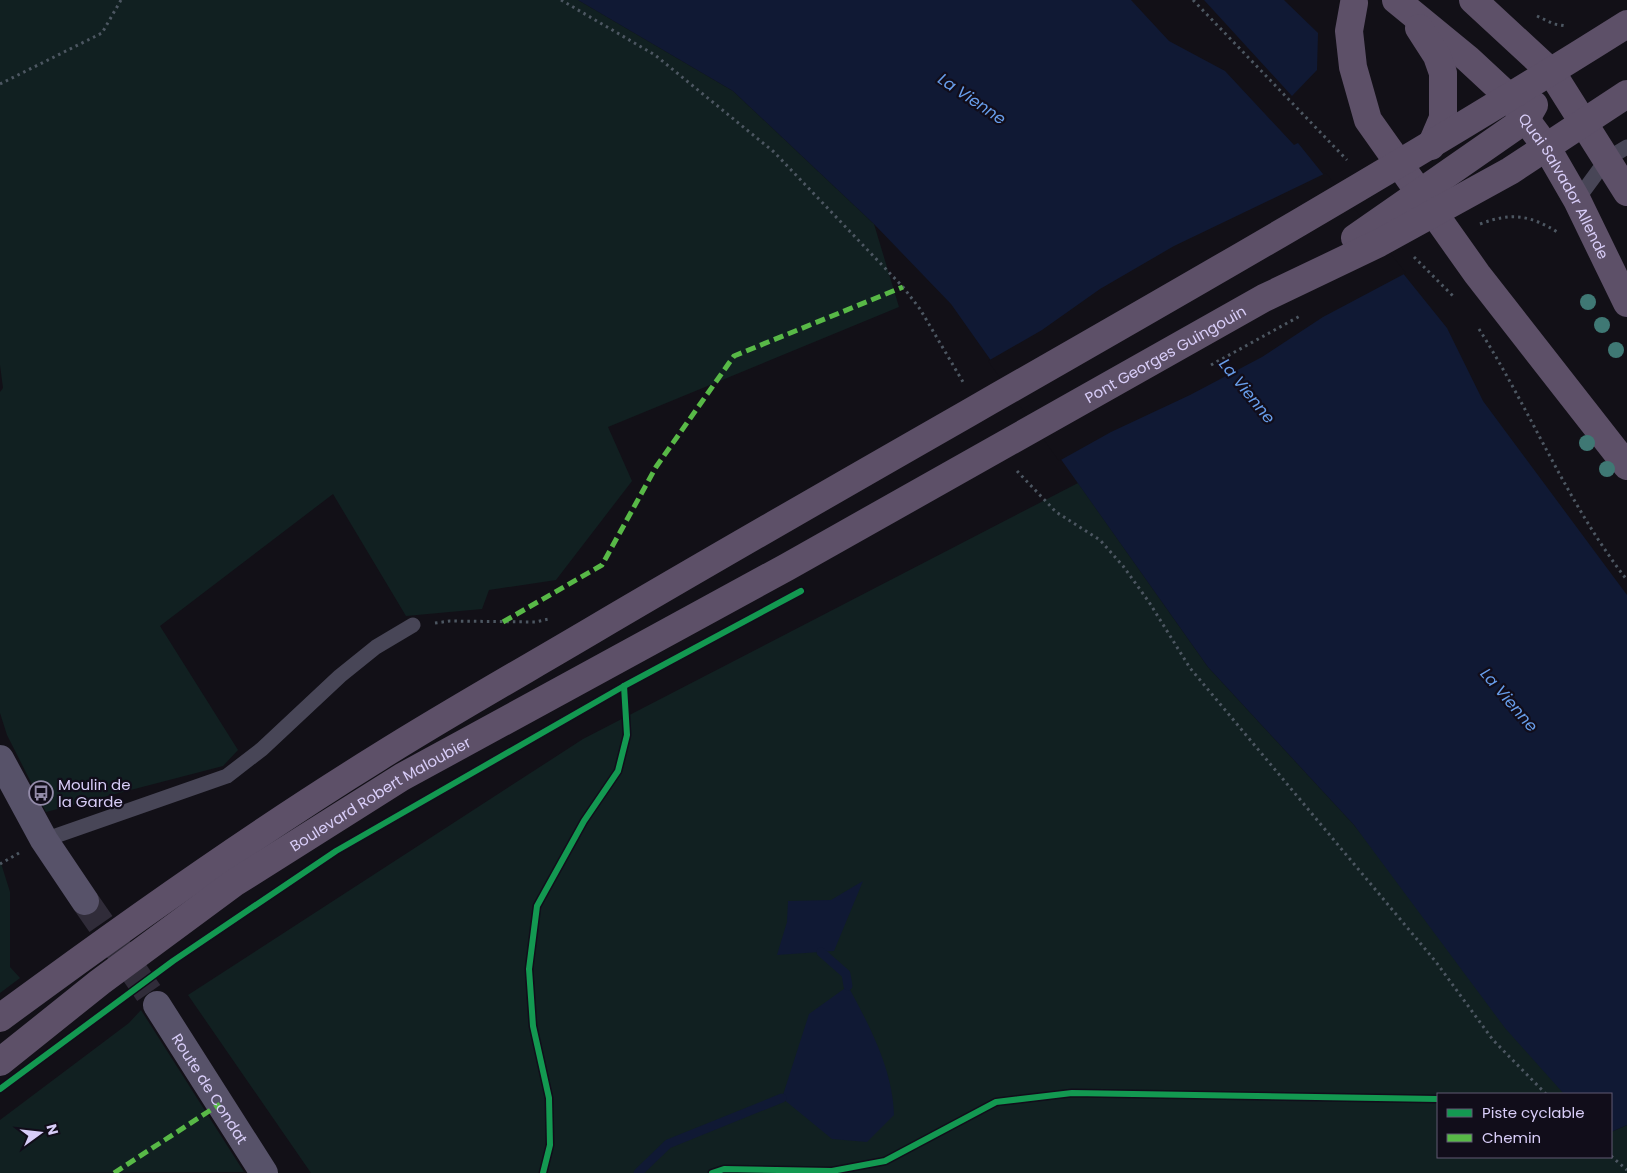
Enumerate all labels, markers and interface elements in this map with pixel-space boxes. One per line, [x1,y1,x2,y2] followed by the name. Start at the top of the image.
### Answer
[933,68,1011,130] water label: La Vienne
[1514,108,1615,262] street label: Quai Salvador Allende
[1081,300,1250,408] street label: Pont Georges Guingouin
[1214,354,1280,428] water label: La Vienne
[1475,663,1543,737] water label: La Vienne
[285,731,475,856] street label: Boulevard Robert Maloubier
[58,774,131,812] place label: Moulin de la Garde
[28,780,54,806] bus stop icon: Moulin de la Garde
[167,1029,253,1148] street label: Route de Condat
[1437,1093,1612,1158] legend
[1482,1102,1585,1123] text: Piste cyclable
[15,1108,65,1158] north arrow
[42,1122,64,1137] text: N
[1482,1127,1541,1148] text: Chemin

